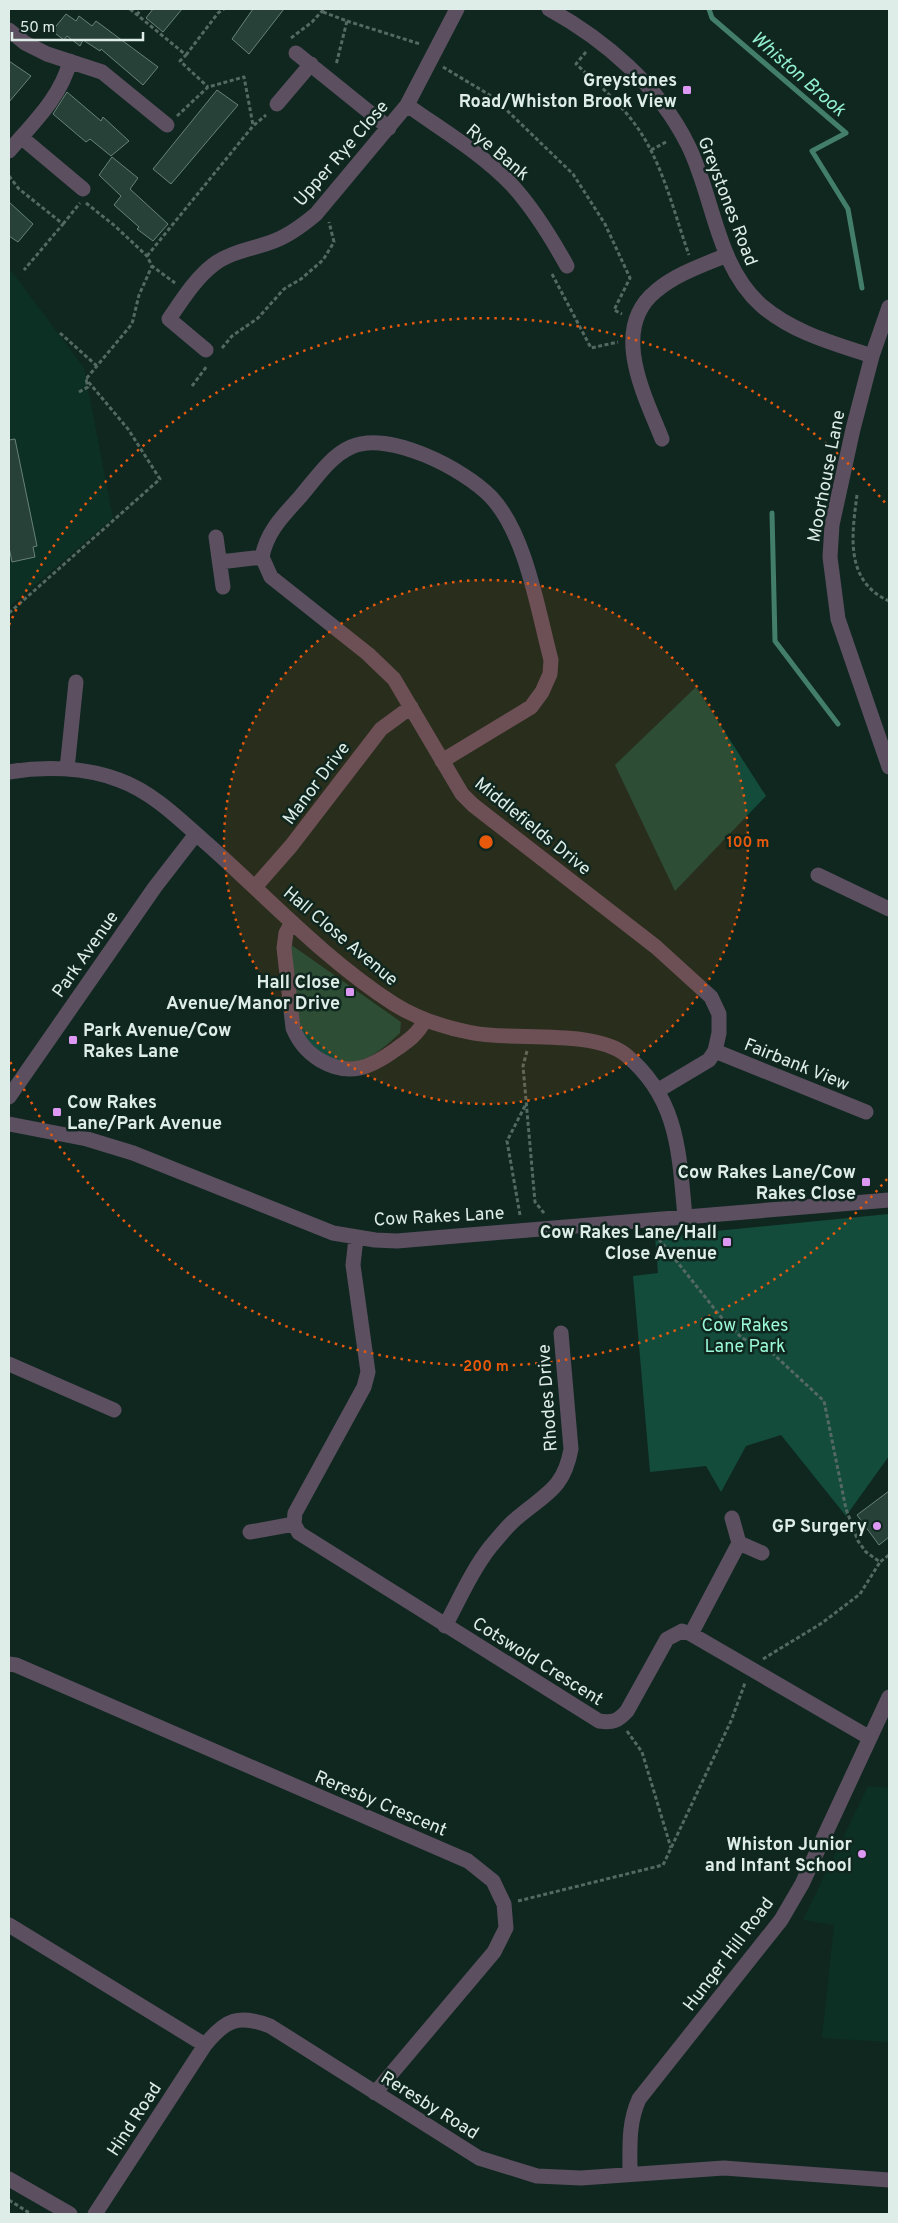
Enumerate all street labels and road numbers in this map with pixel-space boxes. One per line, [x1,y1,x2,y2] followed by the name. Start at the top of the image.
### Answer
[290,96,395,212] street label: Upper Rye Close
[460,120,534,187] street label: Rye Bank
[691,134,762,269] street label: Greystones Road
[803,408,852,544] street label: Moorhouse Lane
[279,738,356,830] street label: Manor Drive
[469,773,595,881] street label: Middlefields Drive
[278,882,402,992] street label: Hall Close Avenue
[48,907,125,1003] street label: Park Avenue
[740,1034,853,1097] street label: Fairbank View
[373,1203,505,1232] street label: Cow Rakes Lane
[533,1343,564,1452] street label: Rhodes Drive
[468,1613,607,1712] street label: Cotswold Crescent
[311,1766,450,1843] street label: Reresby Crescent
[679,1893,780,2016] street label: Hunger Hill Road
[376,2067,483,2146] street label: Reresby Road
[103,2078,168,2161] street label: Hind Road

